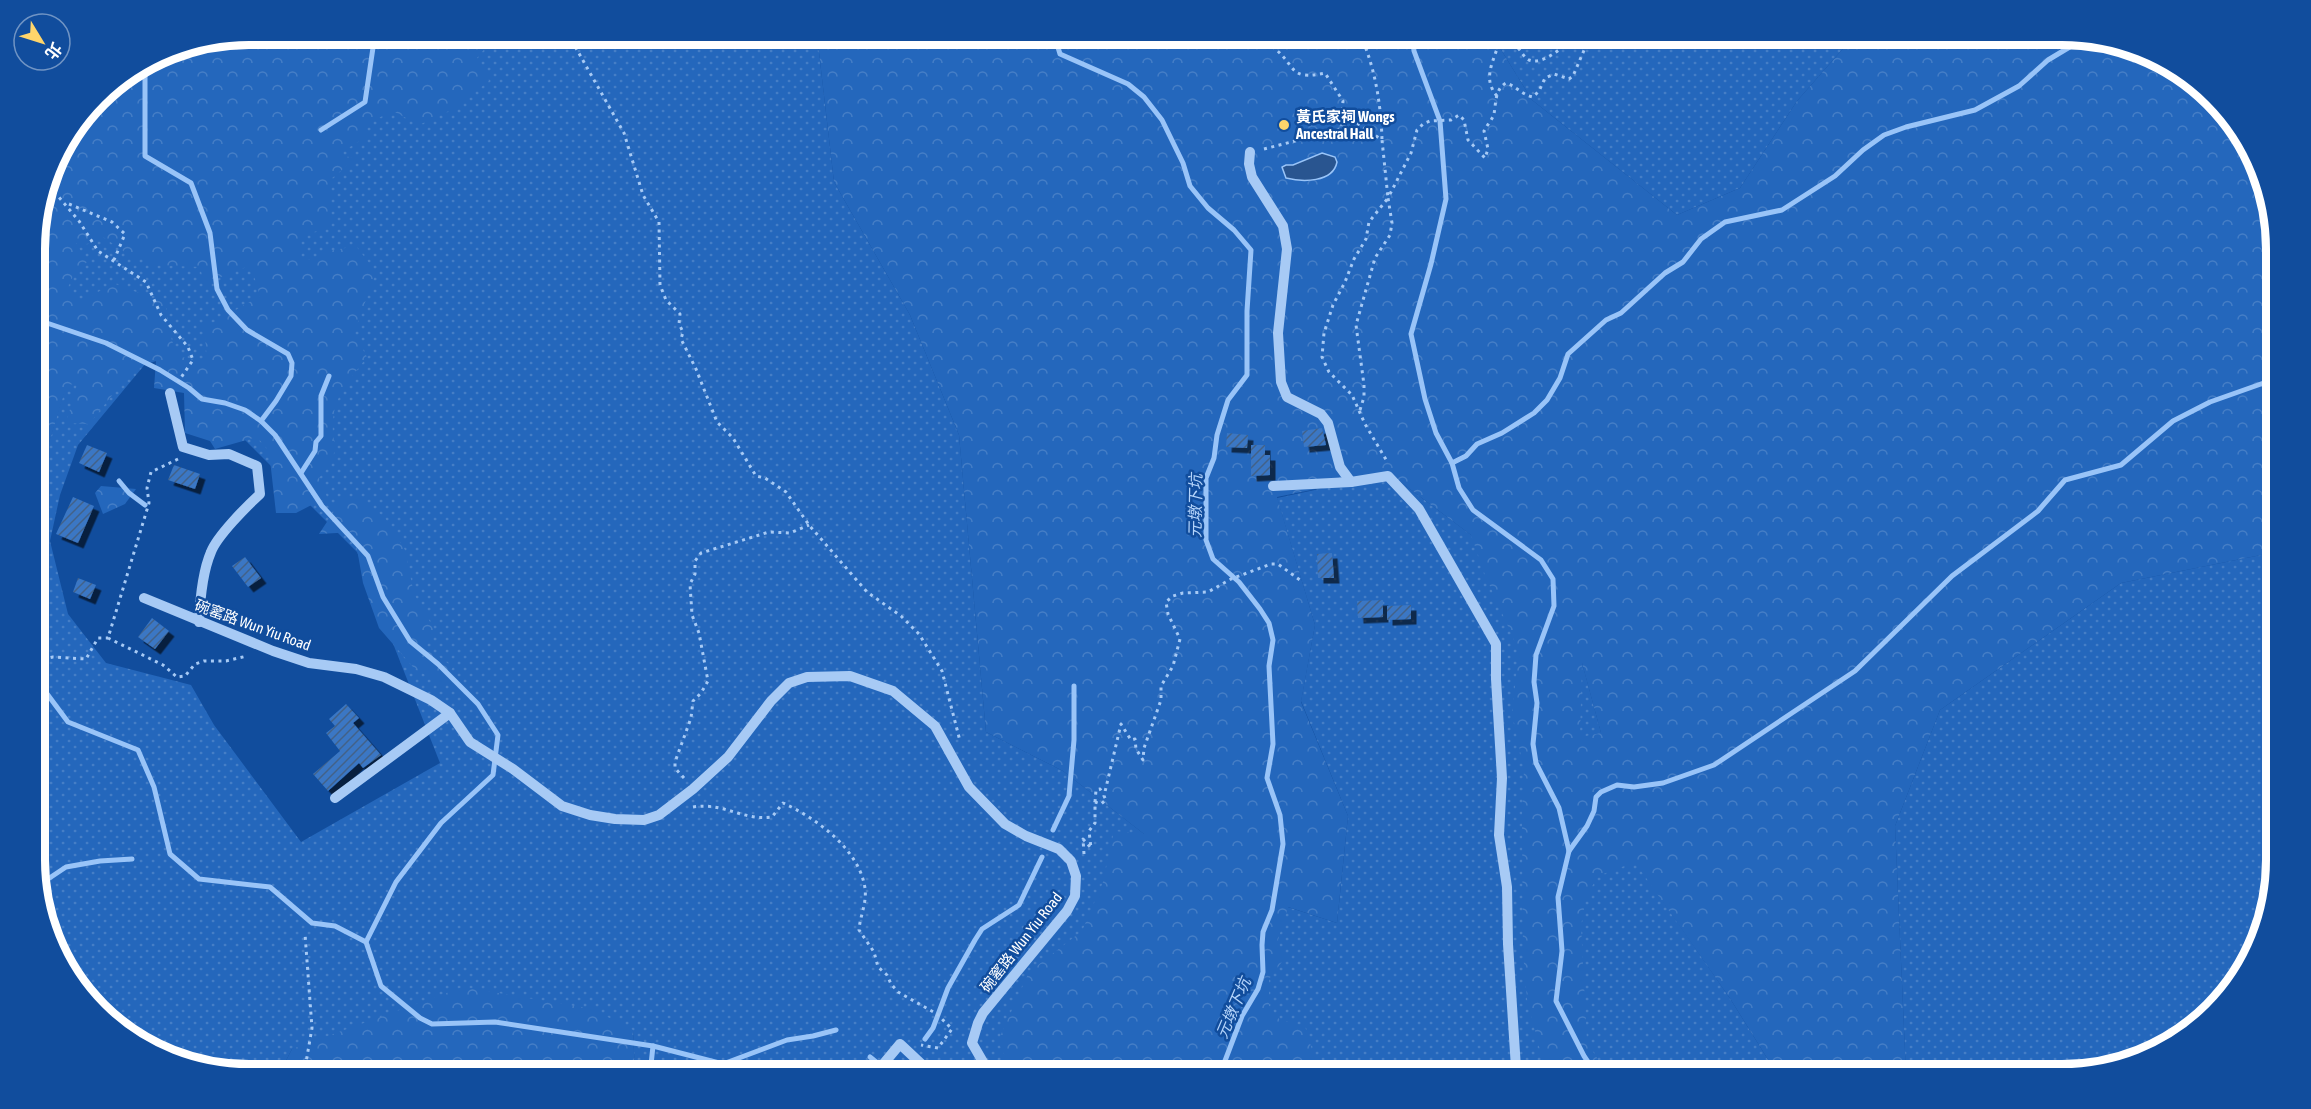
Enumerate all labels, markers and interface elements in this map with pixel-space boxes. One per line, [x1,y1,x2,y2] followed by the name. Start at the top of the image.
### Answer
[12,12,72,72] north arrow
[42,39,66,63] text: 北
[1295,108,1395,142] place label: 黃氏家祠 Wongs Ancestral Hall
[1277,118,1291,132] marker: 黃氏家祠 Wongs Ancestral Hall
[1185,472,1205,538] water label: 元墩下坑
[193,596,313,654] street label: 碗窰路 Wun Yiu Road
[977,889,1065,995] street label: 碗窰路 Wun Yiu Road
[1212,973,1255,1041] water label: 元墩下坑

